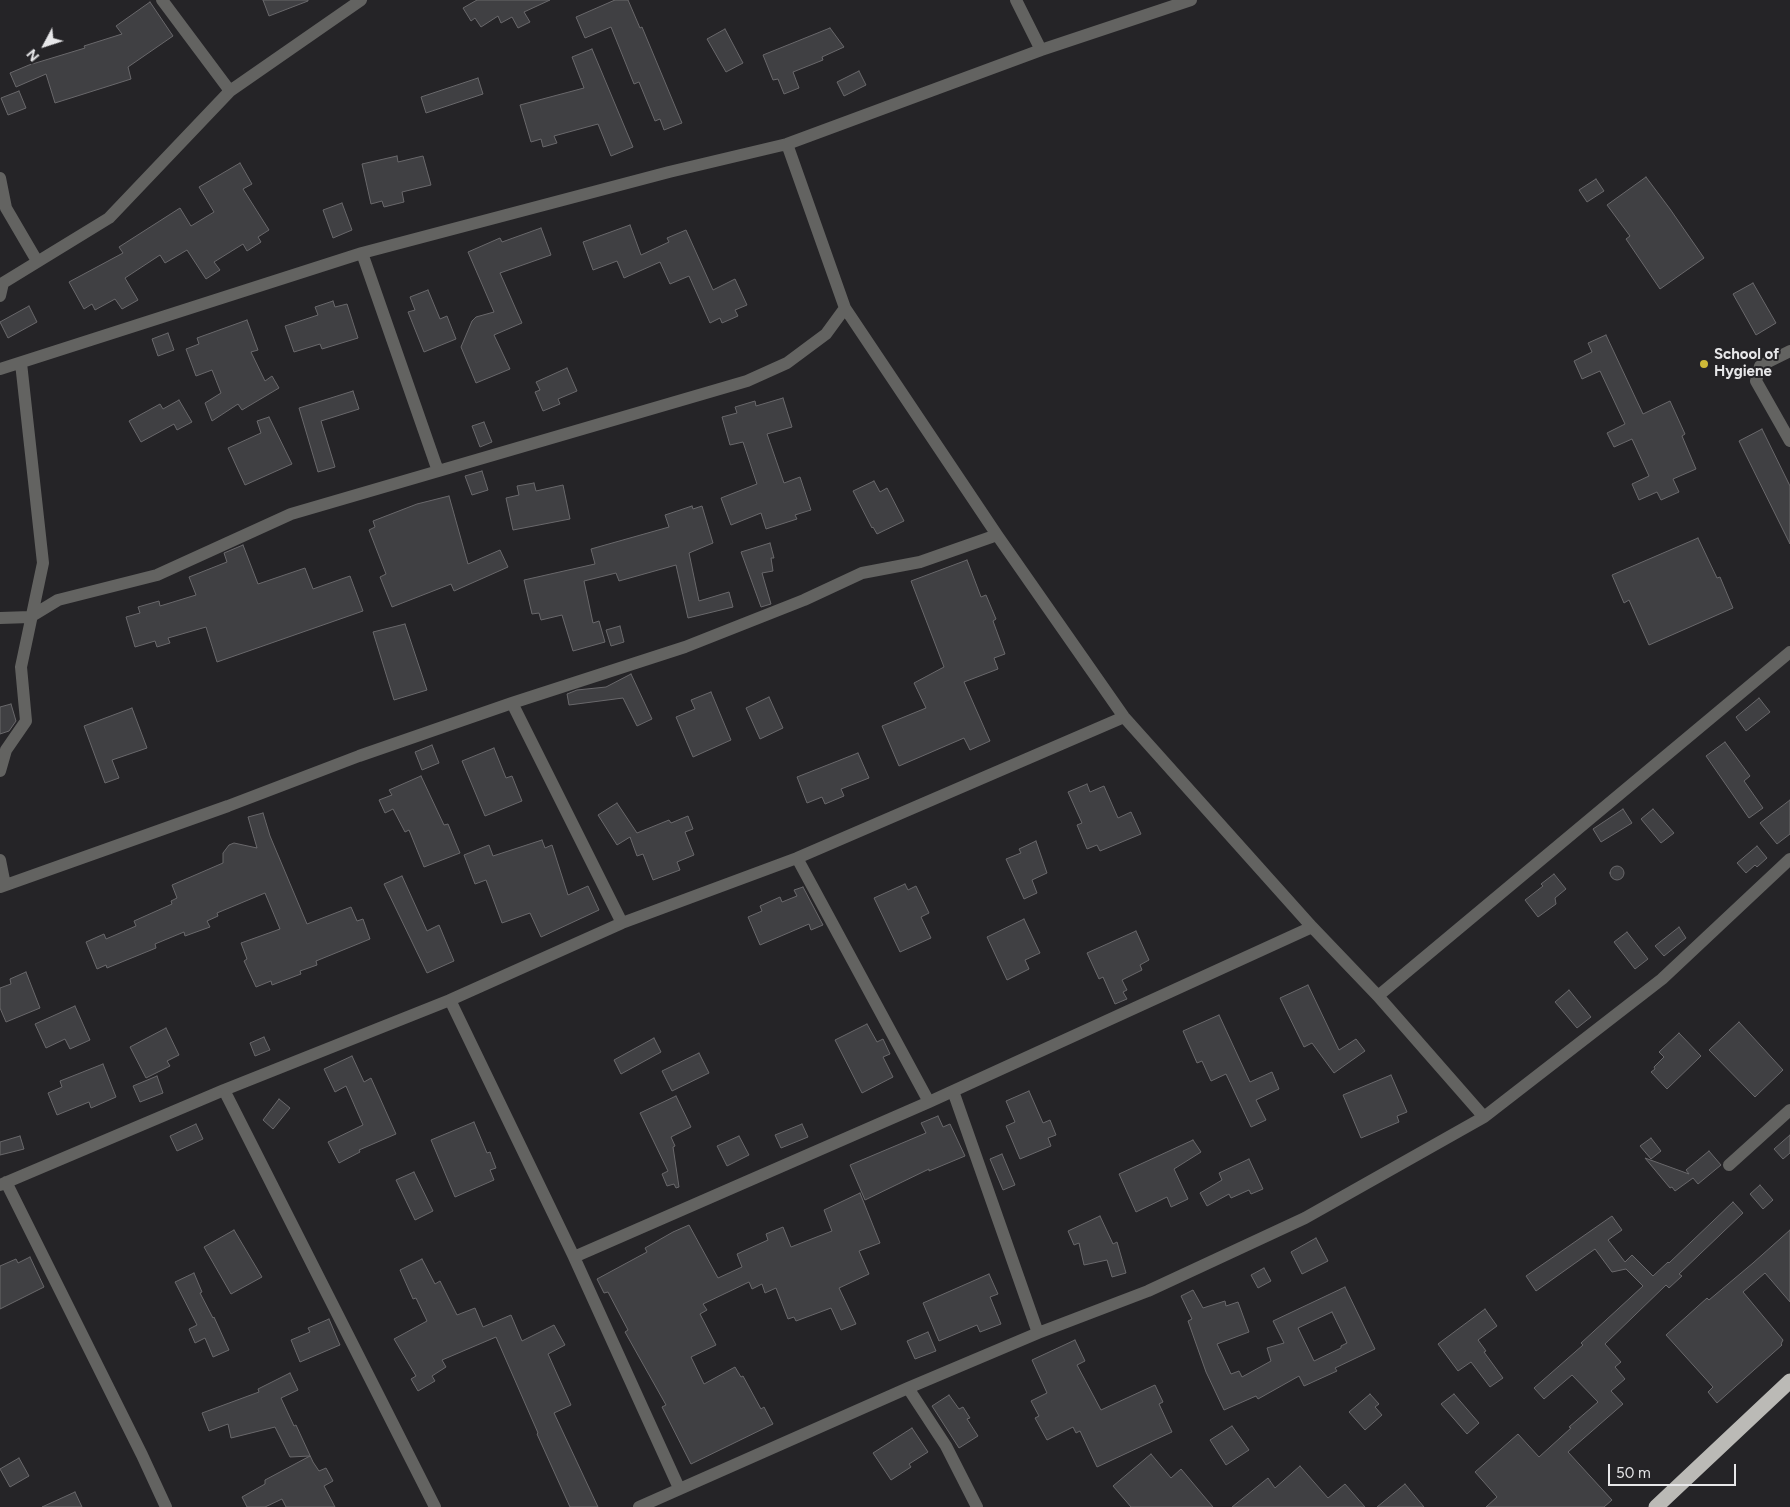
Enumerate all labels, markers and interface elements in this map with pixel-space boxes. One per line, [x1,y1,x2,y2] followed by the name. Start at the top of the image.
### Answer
[20,20,70,70] north arrow
[23,45,43,65] text: N
[1714,346,1779,381] place label: School of Hygiene
[1698,358,1710,370] marker: School of Hygiene
[1610,1454,1738,1486] scale bar
[1616,1464,1651,1482] text: 50 m

